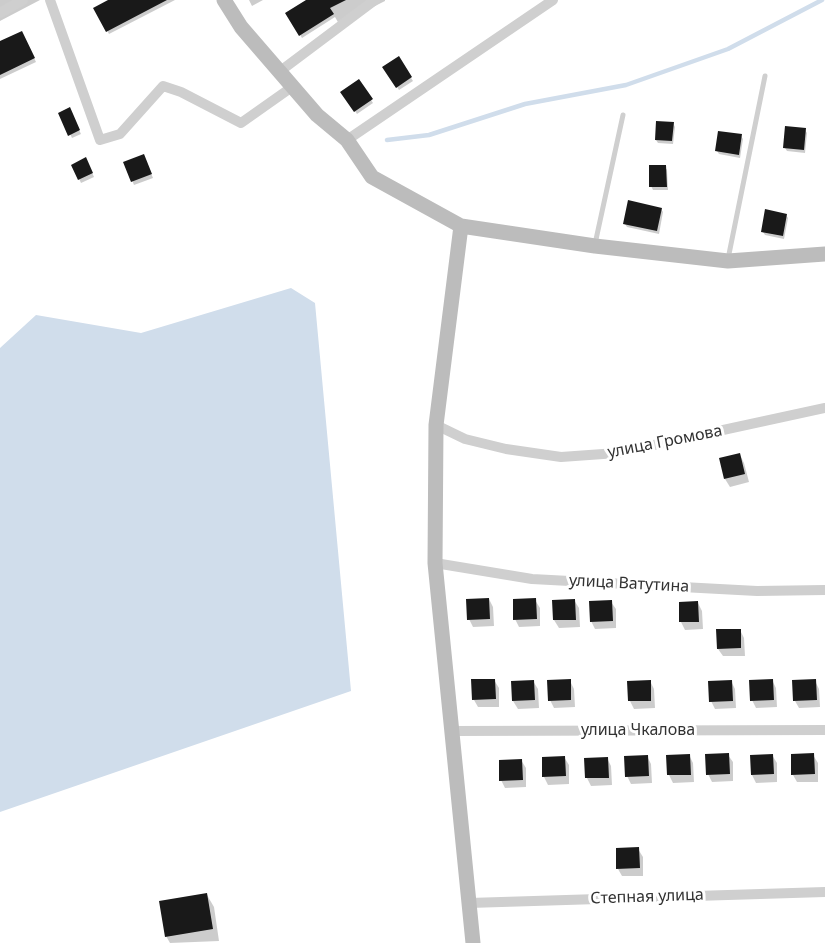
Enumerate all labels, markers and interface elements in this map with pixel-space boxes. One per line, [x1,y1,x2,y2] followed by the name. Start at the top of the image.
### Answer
[606,421,724,463] street label: улица Громова
[568,571,690,597] street label: улица Ватутина
[581,720,695,740] street label: улица Чкалова
[590,885,704,909] street label: Степная улица

